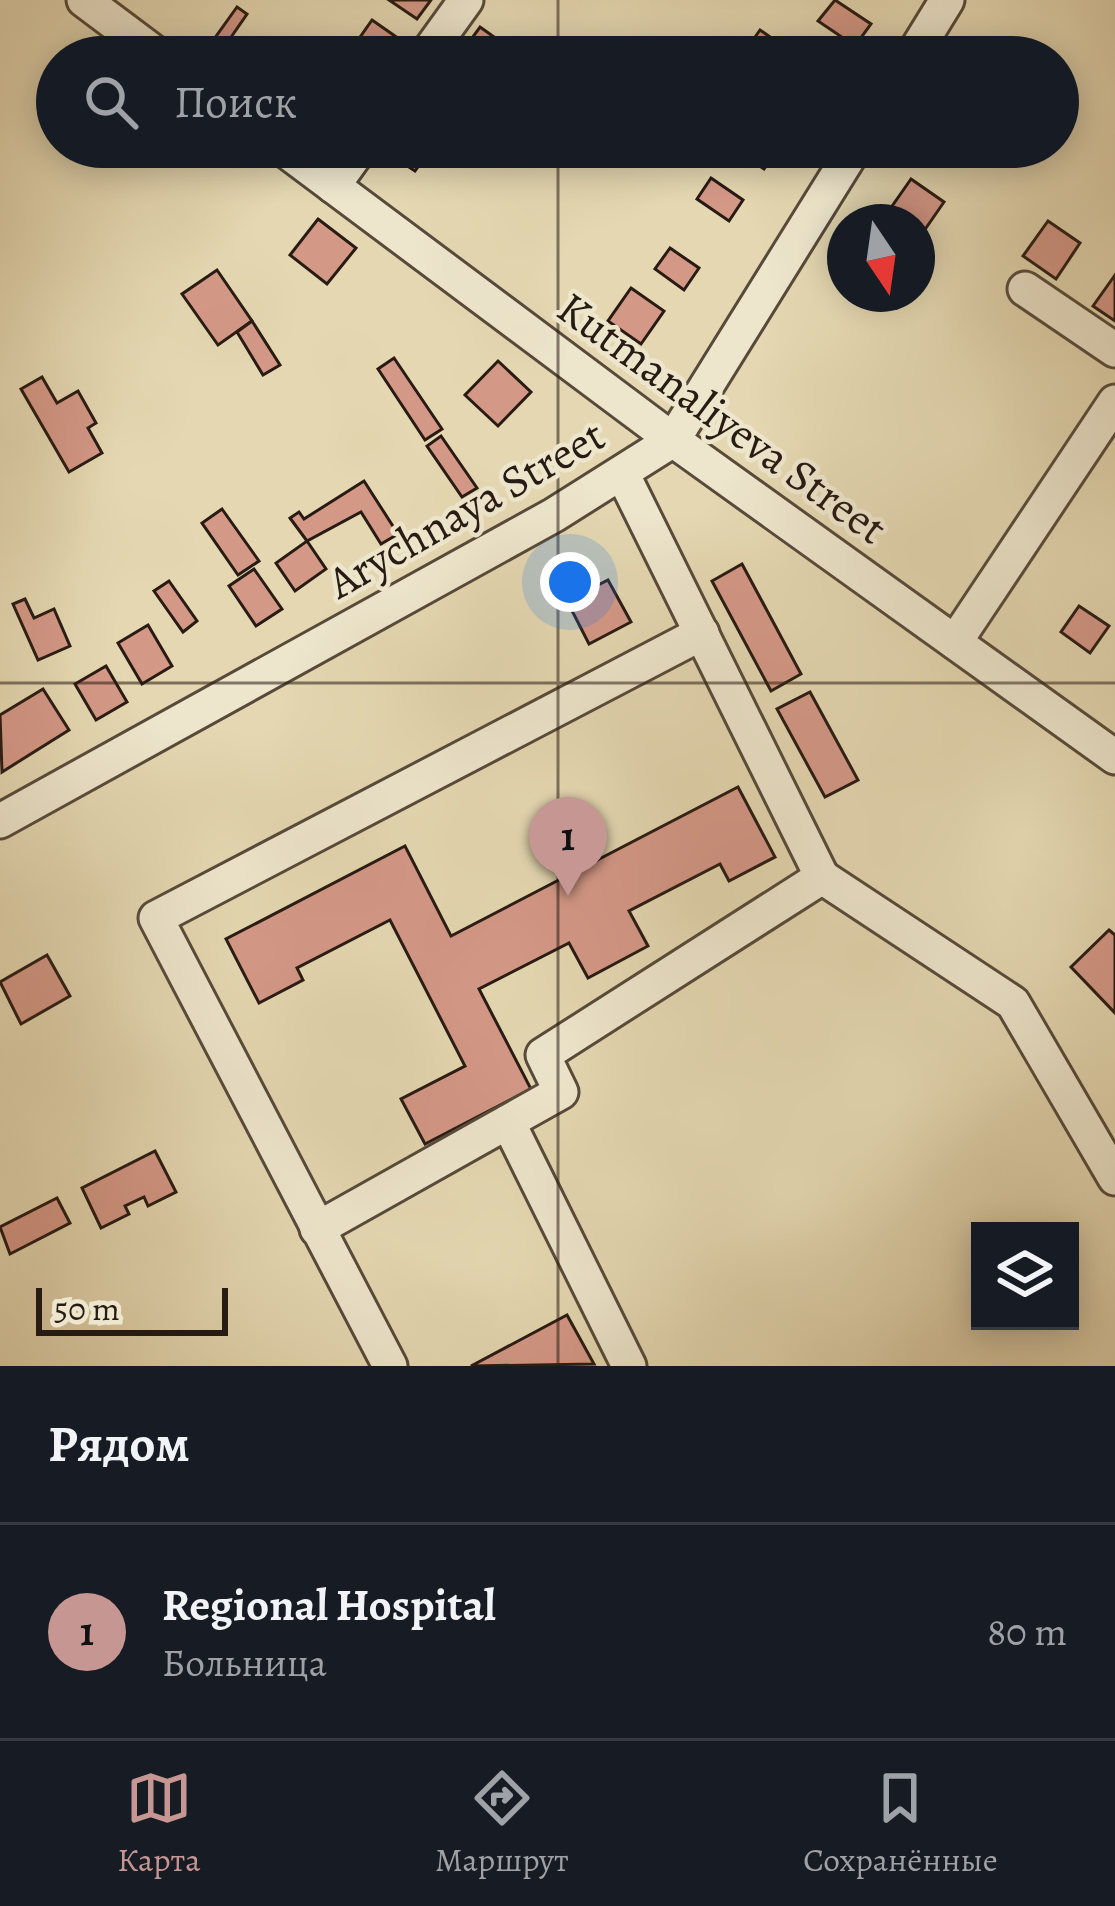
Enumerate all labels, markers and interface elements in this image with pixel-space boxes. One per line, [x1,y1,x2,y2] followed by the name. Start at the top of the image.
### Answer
[36,36,1079,168] search box
[78,69,144,135] icon: search
[174,71,297,133] text: Поиск
[827,204,935,312] north arrow
[545,277,900,559] street label: Kutmanaliyeva Street
[315,404,616,614] street label: Arychnaya Street
[540,552,600,612] your location
[529,797,607,896] pin: 1
[971,1222,1079,1330] map controls
[971,1222,1079,1330] button: layers
[36,1282,228,1335] scale bar
[54,1286,120,1331] text: 50 m
[48,1409,190,1479] text: Рядом
[162,1574,496,1636] text: Regional Hospital
[80,1605,94,1658] text: 1
[987,1605,1067,1658] text: 80 m
[162,1636,327,1689] text: Больница
[117,1765,200,1882] tab: Карта
[435,1765,569,1882] tab: Маршрут
[803,1765,998,1882] tab: Сохранённые

